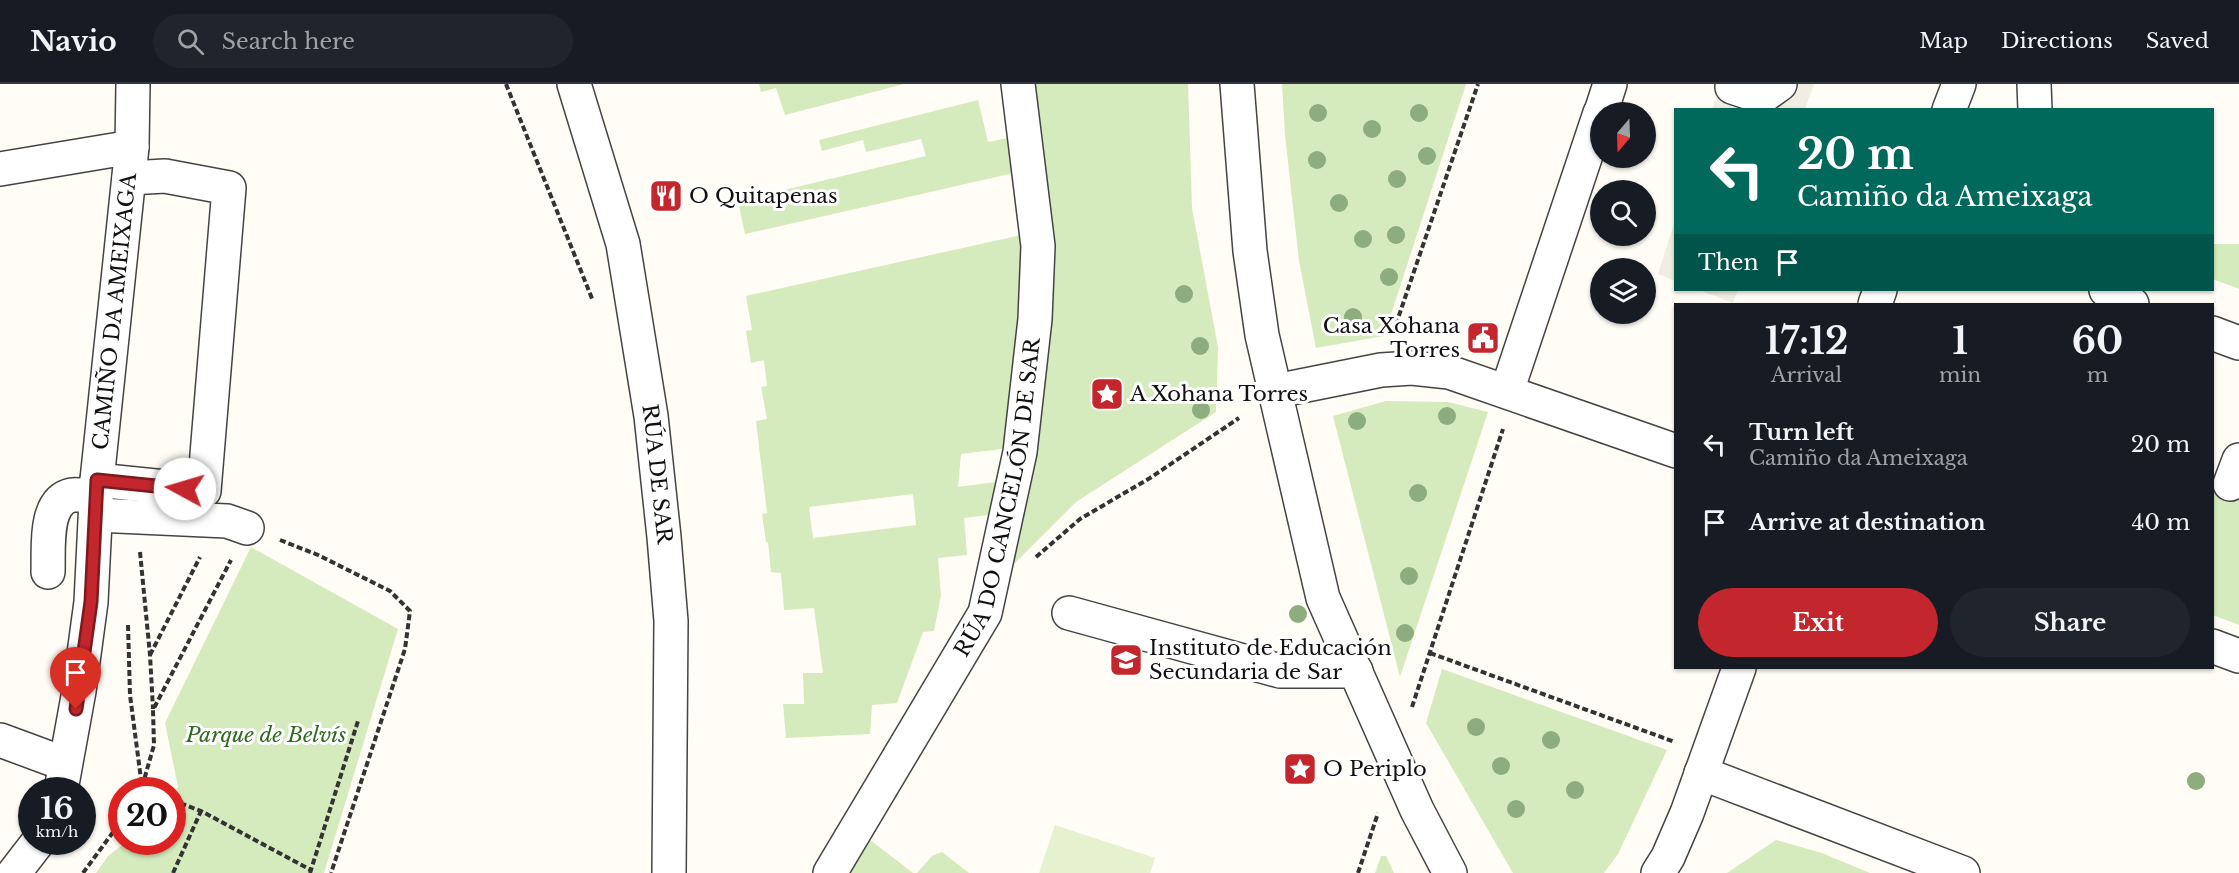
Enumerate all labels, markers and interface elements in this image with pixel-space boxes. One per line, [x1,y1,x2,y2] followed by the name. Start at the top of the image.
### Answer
[153,14,573,68] search box
[30,24,117,59] text: Navio
[174,25,207,58] icon: search
[222,28,355,55] text: Search here
[1919,28,1968,54] text: Map
[2001,28,2113,54] text: Directions
[2146,28,2209,54] text: Saved
[1590,102,1656,168] north arrow
[1590,102,1656,324] map controls
[1797,128,1914,180] text: 20 m
[1698,132,1776,210] icon: left
[87,171,142,451] street label: CAMIÑO DA AMEIXAGA
[648,178,684,214] restaurant icon: O Quitapenas
[1590,180,1656,246] button: search
[1797,180,2092,213] text: Camiño da Ameixaga
[689,183,838,209] place label: O Quitapenas
[1771,246,1804,279] icon: arrive
[1698,249,1759,276] text: Then
[1590,258,1656,324] button: layers
[1323,313,1460,363] place label: Casa Xohana Torres
[1765,319,1848,364] text: 17:12
[1952,319,1968,364] text: 1
[2072,319,2123,364] text: 60
[1465,320,1501,356] public building icon: Casa Xohana Torres
[949,335,1046,662] street label: RÚA DO CANCELÓN DE SAR
[1771,363,1842,387] text: Arrival
[1939,363,1981,387] text: min
[2087,363,2108,387] text: m
[1089,376,1125,412] place icon: A Xohana Torres
[1129,381,1308,407] place label: A Xohana Torres
[636,402,678,547] street label: RÚA DE SAR
[1749,419,1854,446] text: Turn left
[1698,428,1731,461] icon: left
[2131,431,2190,458] text: 20 m
[1749,446,1968,470] text: Camiño da Ameixaga
[153,457,217,521] position arrow
[1698,506,1731,539] icon: arrive
[1749,509,1986,536] text: Arrive at destination
[2132,509,2190,536] text: 40 m
[1698,588,1938,657] button: Exit
[1950,588,2190,657] button: Share
[1149,635,1392,685] place label: Instituto de Educación Secundaria de Sar
[1108,642,1144,678] school or university icon: Instituto de Educación Secundaria de Sar
[50,647,101,709] pin
[59,656,92,689] icon: arrive
[185,722,346,748] park label: Parque de Belvís
[1282,751,1318,787] place icon: O Periplo
[1323,756,1427,782] place label: O Periplo
[108,777,186,855] speed limit sign: 20
[40,790,74,827] text: 16
[36,822,78,841] text: km/h

